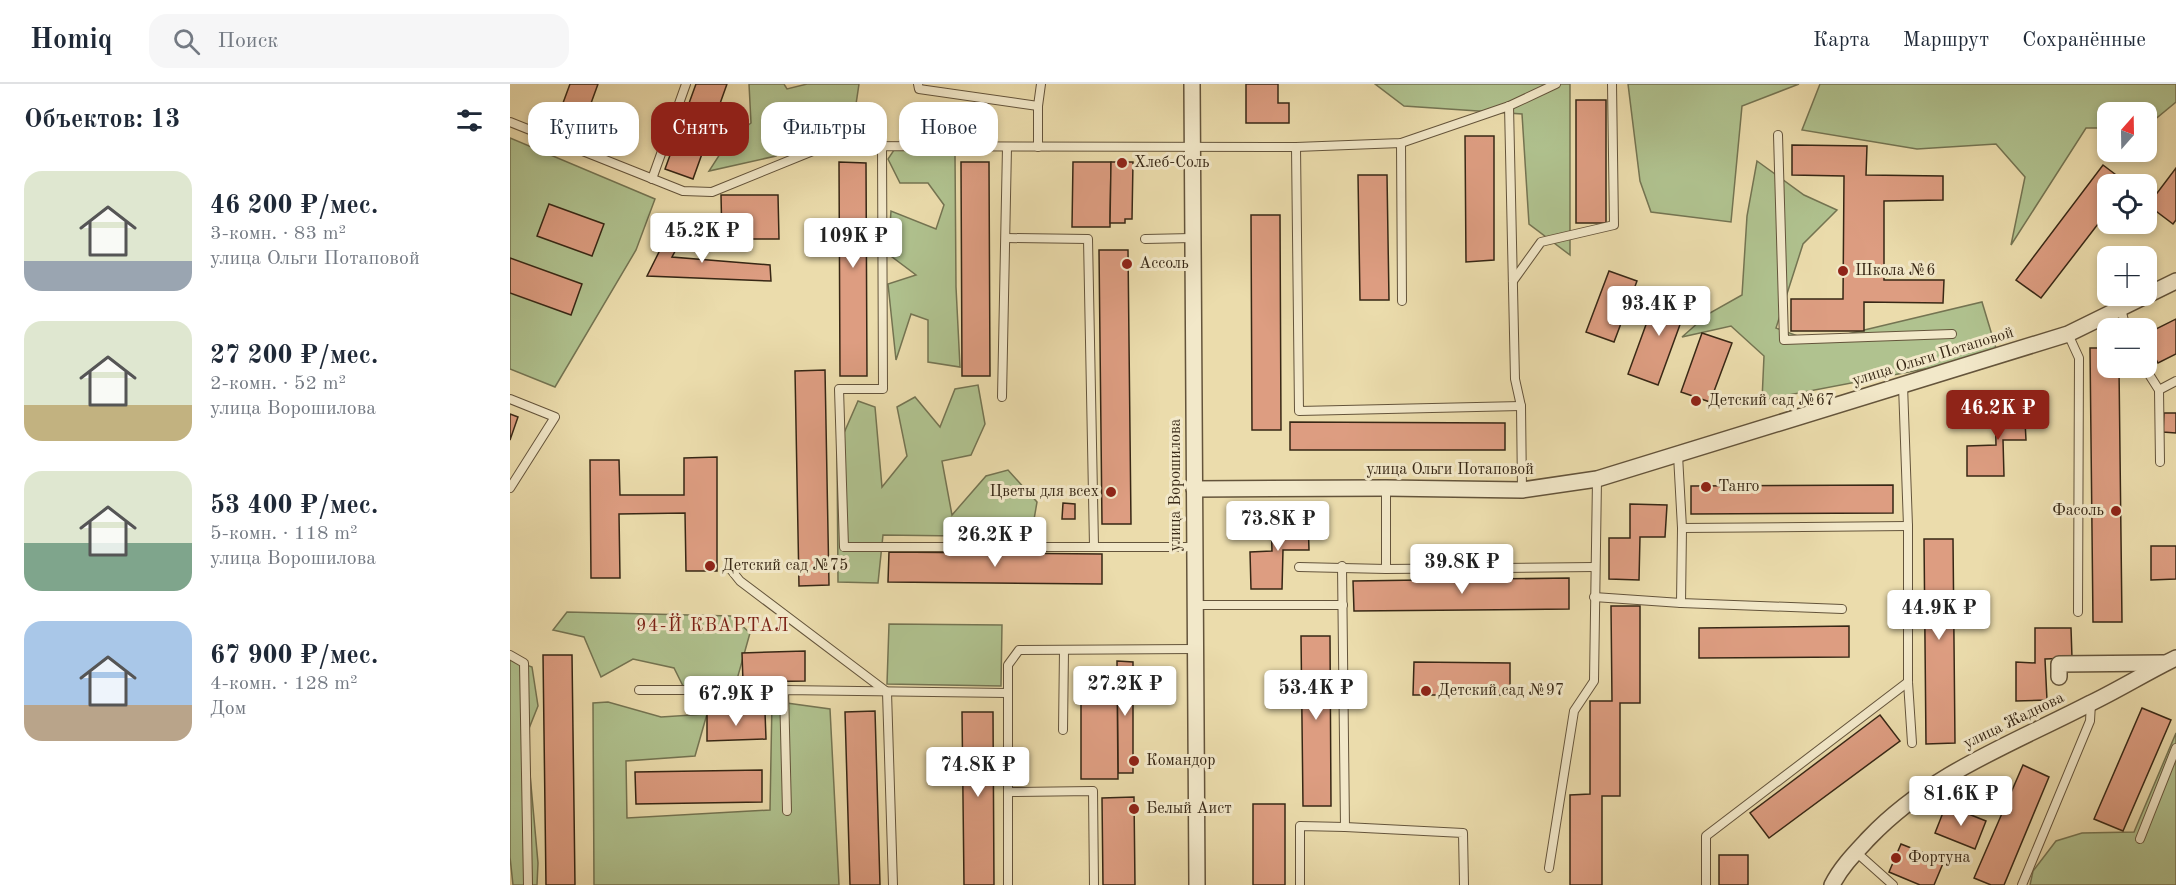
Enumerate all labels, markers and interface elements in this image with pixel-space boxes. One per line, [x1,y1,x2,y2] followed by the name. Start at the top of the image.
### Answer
[149,14,569,68] search box
[170,25,203,58] icon: search
[30,27,113,55] text: Homiq
[218,30,278,52] text: Поиск
[1813,30,1870,51] text: Карта
[1903,30,1989,51] text: Маршрут
[2022,30,2146,51] text: Сохранённые
[528,102,639,156] chip: Купить
[651,102,749,156] chip: Снять
[761,102,887,156] chip: Фильтры
[899,102,998,156] chip: Новое
[2097,102,2157,162] north arrow
[2097,102,2157,378] map controls
[453,104,486,137] icon: filters
[24,107,180,133] text: Объектов: 13
[1134,155,1209,171] place label: Хлеб-Соль
[1115,156,1129,170] marker: Хлеб-Соль
[2097,174,2157,234] button: locate
[210,193,378,219] text: 46 200 ₽/мес.
[72,195,144,267] icon: home
[647,213,757,264] pin: 45.2K ₽
[804,218,902,269] pin: 109K ₽
[664,222,740,242] text: 45.2K ₽
[210,224,346,244] text: 3-комн. · 83 m²
[818,227,888,247] text: 109K ₽
[2097,246,2157,306] button: +
[210,249,420,269] text: улица Ольги Потаповой
[1139,256,1189,272] place label: Ассоль
[1120,257,1134,271] marker: Ассоль
[1855,263,1935,279] place label: Школа №6
[1836,264,1850,278] marker: Школа №6
[1604,286,1714,337] pin: 93.4K ₽
[1621,295,1697,315] text: 93.4K ₽
[2097,318,2157,378] button: −
[1850,325,2016,389] street label: улица Ольги Потаповой
[210,343,378,369] text: 27 200 ₽/мес.
[72,345,144,417] icon: home
[210,374,346,394] text: 2-комн. · 52 m²
[1943,390,2053,441] pin: 46.2K ₽
[1708,393,1834,409] place label: Детский сад №67
[1689,394,1703,408] marker: Детский сад №67
[210,399,376,419] text: улица Ворошилова
[1960,399,2036,419] text: 46.2K ₽
[1168,418,1184,552] street label: улица Ворошилова
[1366,462,1534,478] street label: улица Ольги Потаповой
[1718,479,1759,495] place label: Танго
[1699,480,1713,494] marker: Танго
[990,484,1099,500] place label: Цветы для всех
[1104,485,1118,499] marker: Цветы для всех
[210,493,378,519] text: 53 400 ₽/мес.
[72,495,144,567] icon: home
[1223,501,1333,552] pin: 73.8K ₽
[2052,503,2104,519] place label: Фасоль
[2109,504,2123,518] marker: Фасоль
[1240,510,1316,530] text: 73.8K ₽
[940,517,1050,568] pin: 26.2K ₽
[210,524,358,544] text: 5-комн. · 118 m²
[957,526,1033,546] text: 26.2K ₽
[1407,544,1517,595] pin: 39.8K ₽
[210,549,376,569] text: улица Ворошилова
[1424,553,1500,573] text: 39.8K ₽
[722,558,848,574] place label: Детский сад №75
[703,559,717,573] marker: Детский сад №75
[1884,590,1994,641] pin: 44.9K ₽
[1901,599,1977,619] text: 44.9K ₽
[636,613,790,635] district label: 94-Й КВАРТАЛ
[210,643,378,669] text: 67 900 ₽/мес.
[72,645,144,717] icon: home
[1070,666,1180,717] pin: 27.2K ₽
[1261,670,1371,721] pin: 53.4K ₽
[210,674,358,694] text: 4-комн. · 128 m²
[1087,675,1163,695] text: 27.2K ₽
[681,676,791,727] pin: 67.9K ₽
[1278,679,1354,699] text: 53.4K ₽
[1438,683,1564,699] place label: Детский сад №97
[1419,684,1433,698] marker: Детский сад №97
[698,685,774,705] text: 67.9K ₽
[1961,690,2067,752] street label: улица Жаднова
[210,699,246,719] text: Дом
[923,747,1033,798] pin: 74.8K ₽
[1146,753,1216,769] place label: Командор
[1127,754,1141,768] marker: Командор
[940,756,1016,776] text: 74.8K ₽
[1906,776,2016,827] pin: 81.6K ₽
[1923,785,1999,805] text: 81.6K ₽
[1146,801,1232,817] place label: Белый Аист
[1127,802,1141,816] marker: Белый Аист
[1908,850,1970,866] place label: Фортуна
[1889,851,1903,865] marker: Фортуна

